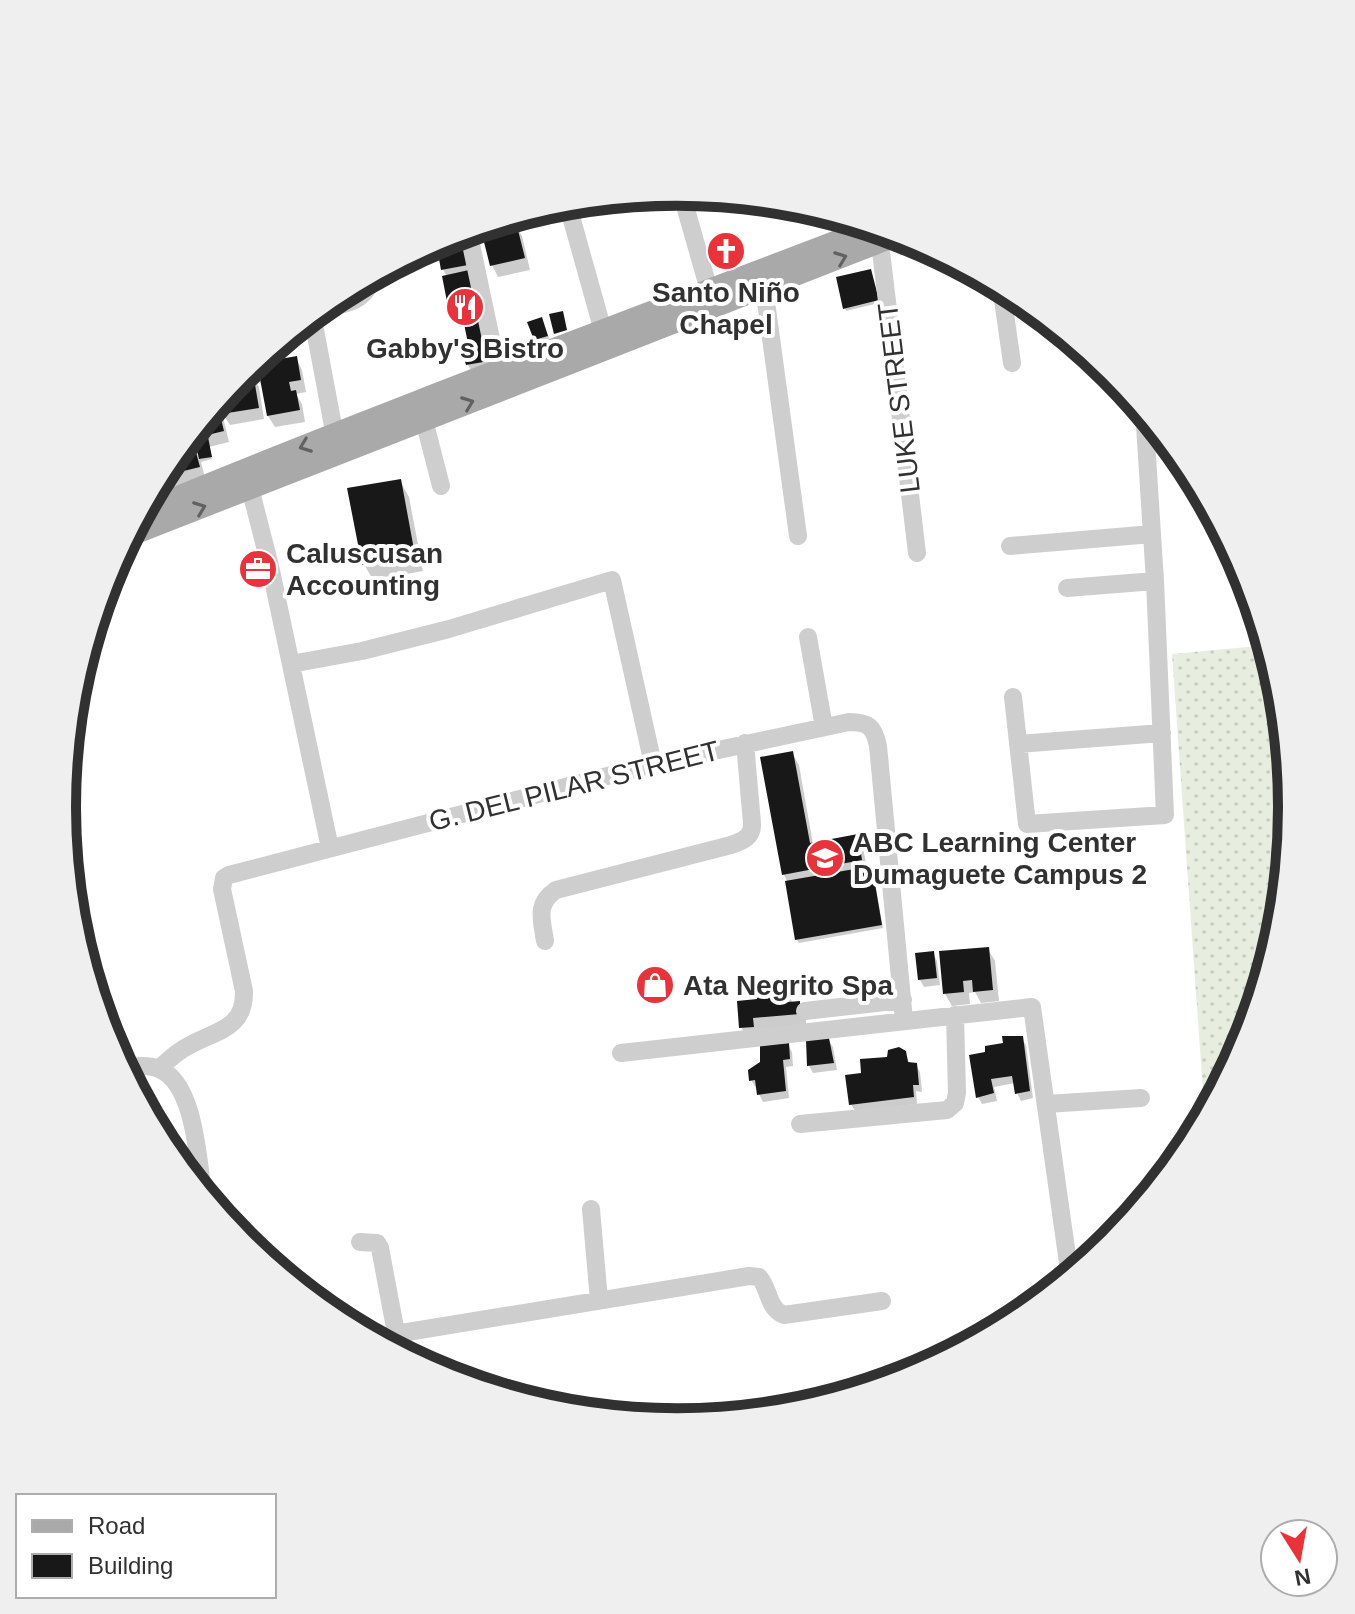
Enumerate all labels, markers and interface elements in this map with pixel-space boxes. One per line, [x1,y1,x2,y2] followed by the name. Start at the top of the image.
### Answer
[705,230,747,272] church icon: Santo Niño Chapel
[833,251,847,268] one-way arrow
[652,277,800,340] place label: Santo Niño Chapel
[444,286,486,328] restaurant icon: Gabby's Bistro
[872,301,926,495] street label: LUKE STREET
[366,333,564,364] place label: Gabby's Bistro
[460,396,474,413] one-way arrow
[299,436,313,453] one-way arrow
[192,501,206,518] one-way arrow
[286,538,443,601] place label: Caluscusan Accounting
[237,548,279,590] office icon: Caluscusan Accounting
[426,735,722,837] street label: G. DEL PILAR STREET
[853,827,1147,890] place label: ABC Learning Center Dumaguete Campus 2
[804,837,846,879] school or university icon: ABC Learning Center Dumaguete Campus 2
[634,964,676,1006] shop icon: Ata Negrito Spa
[683,970,893,1001] place label: Ata Negrito Spa
[16,1494,276,1598] legend
[88,1512,145,1539] text: Road
[1259,1518,1339,1598] north arrow
[88,1552,173,1579] text: Building
[1293,1563,1313,1591] text: N

